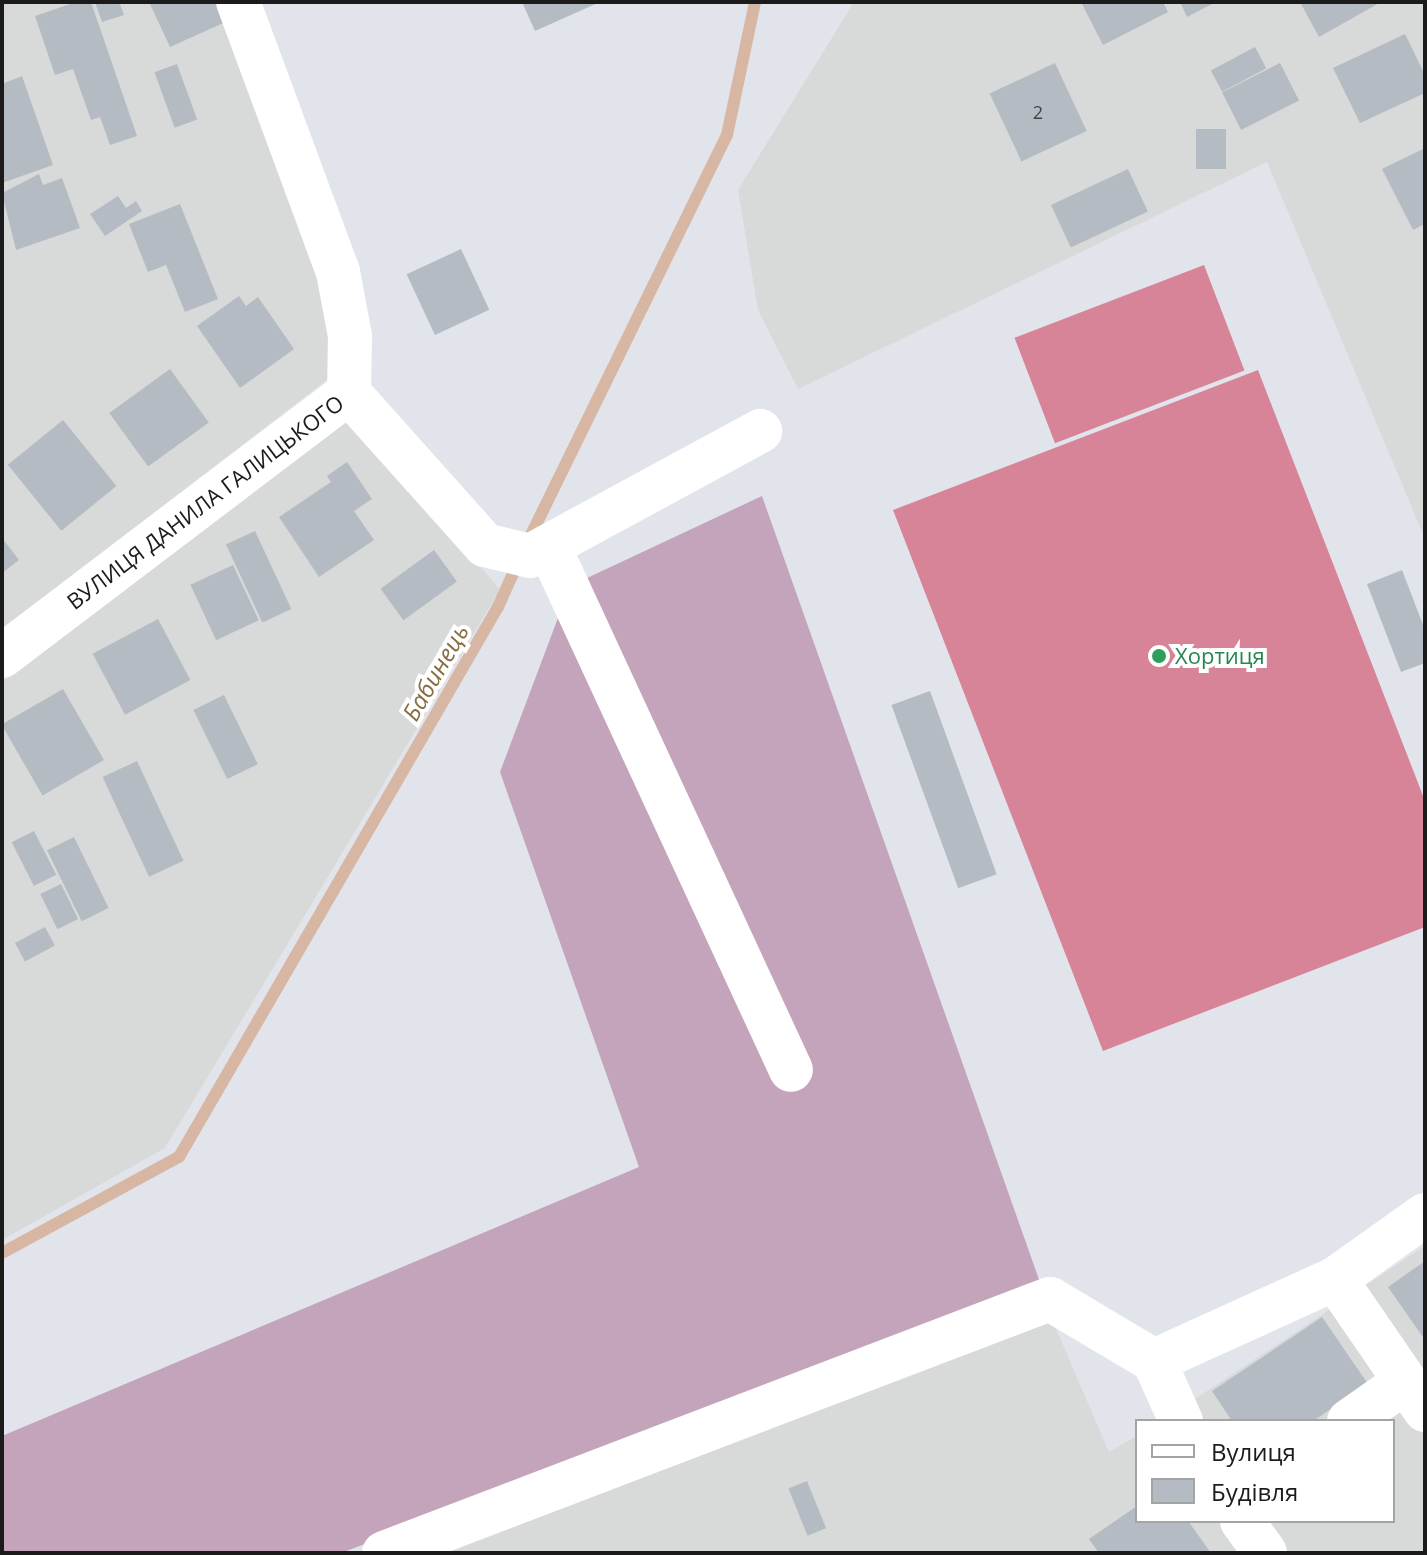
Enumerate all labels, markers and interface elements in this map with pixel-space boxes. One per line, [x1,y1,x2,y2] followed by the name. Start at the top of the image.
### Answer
[1033,101,1043,123] house number: 2
[61,389,349,615] street label: ВУЛИЦЯ ДАНИЛА ГАЛИЦЬКОГО
[396,618,474,726] water label: Бабинець
[1175,643,1265,669] place label: Хортиця
[1150,647,1168,665] marker: Хортиця
[1135,1419,1395,1523] legend
[1211,1435,1296,1468] text: Вулиця
[1211,1475,1298,1508] text: Будівля

